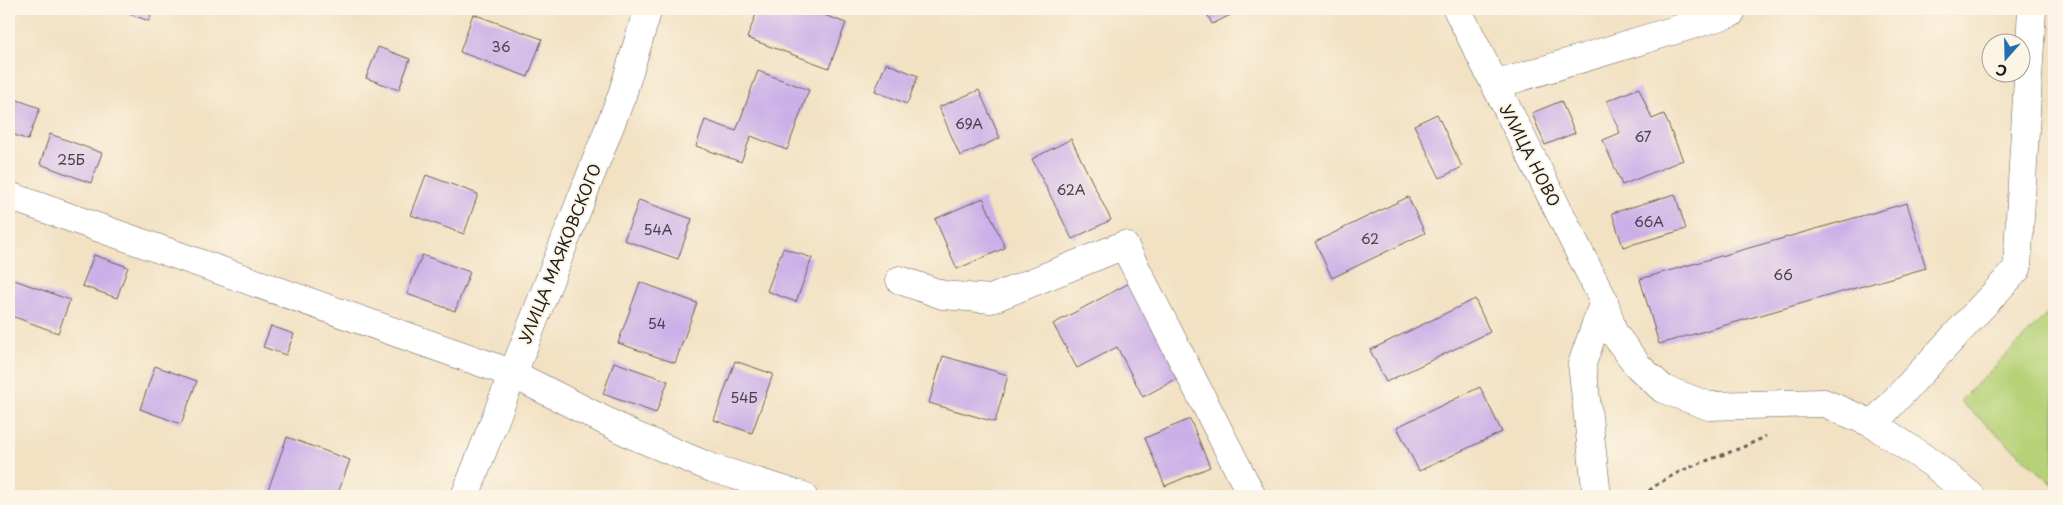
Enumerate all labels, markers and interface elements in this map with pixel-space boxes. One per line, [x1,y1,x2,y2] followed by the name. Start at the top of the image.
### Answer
[1980,32,2030,82] north arrow
[491,36,511,57] house number: 36
[1993,59,2010,82] text: С
[1495,100,1567,210] street label: УЛИЦА НОВО
[955,113,983,134] house number: 69А
[1634,126,1652,147] house number: 67
[57,149,85,170] house number: 25Б
[512,159,606,347] street label: УЛИЦА МАЯКОВСКОГО
[1056,179,1086,200] house number: 62А
[1634,211,1664,232] house number: 66А
[644,219,673,240] house number: 54А
[1361,228,1379,249] house number: 62
[1773,264,1793,285] house number: 66
[648,313,666,334] house number: 54
[730,387,758,408] house number: 54Б

